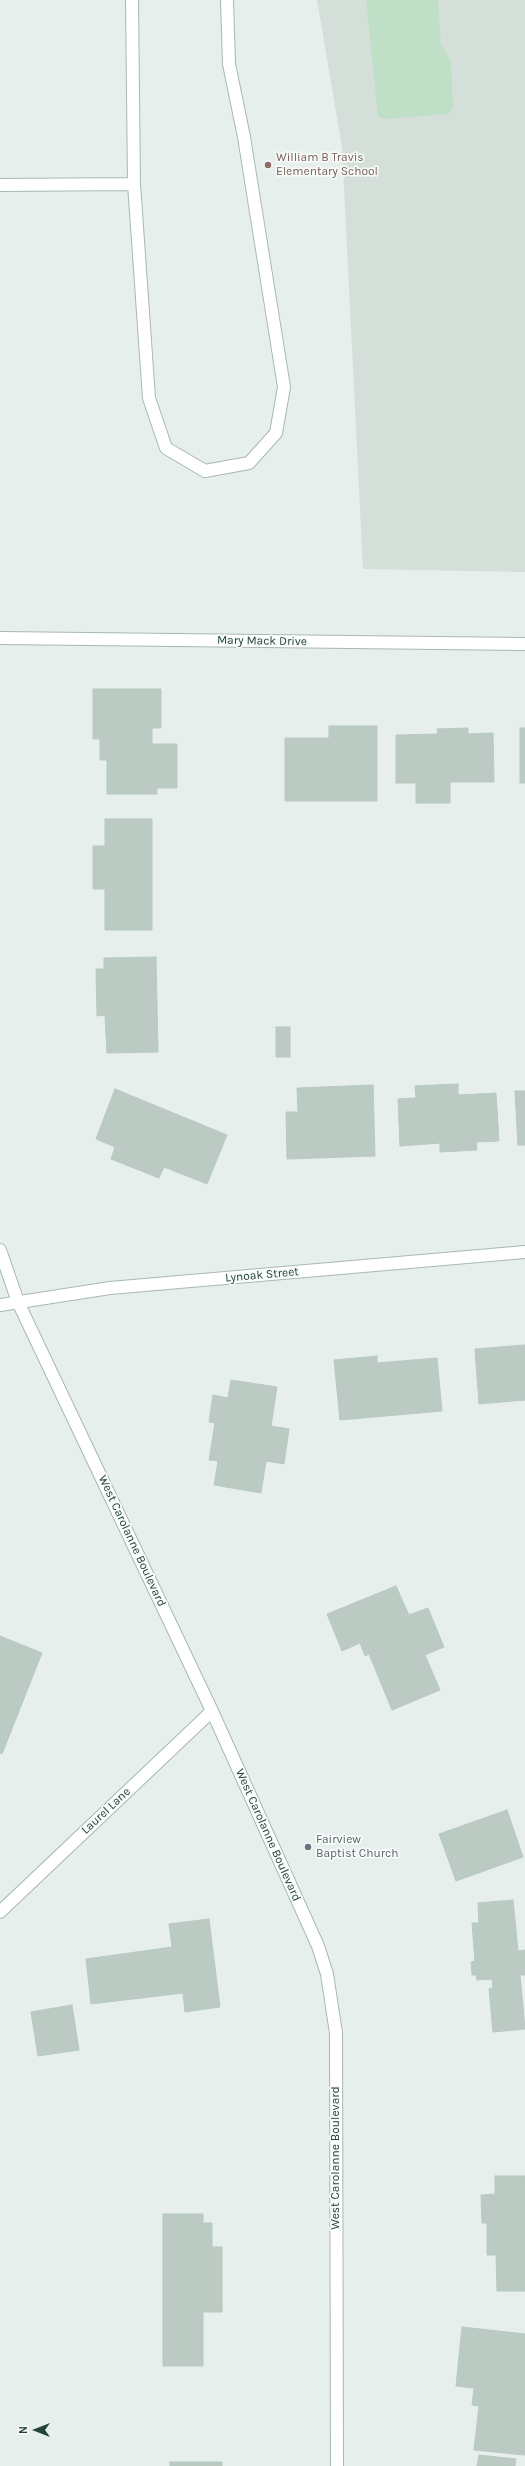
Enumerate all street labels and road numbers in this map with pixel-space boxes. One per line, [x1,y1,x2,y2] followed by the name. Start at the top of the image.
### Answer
[217,633,307,649] street label: Mary Mack Drive
[225,1265,299,1285] street label: Lynoak Street
[95,1473,169,1609] street label: West Carolanne Boulevard
[232,1767,304,1903] street label: West Carolanne Boulevard
[78,1785,134,1837] street label: Laurel Lane
[329,2086,343,2230] street label: West Carolanne Boulevard

